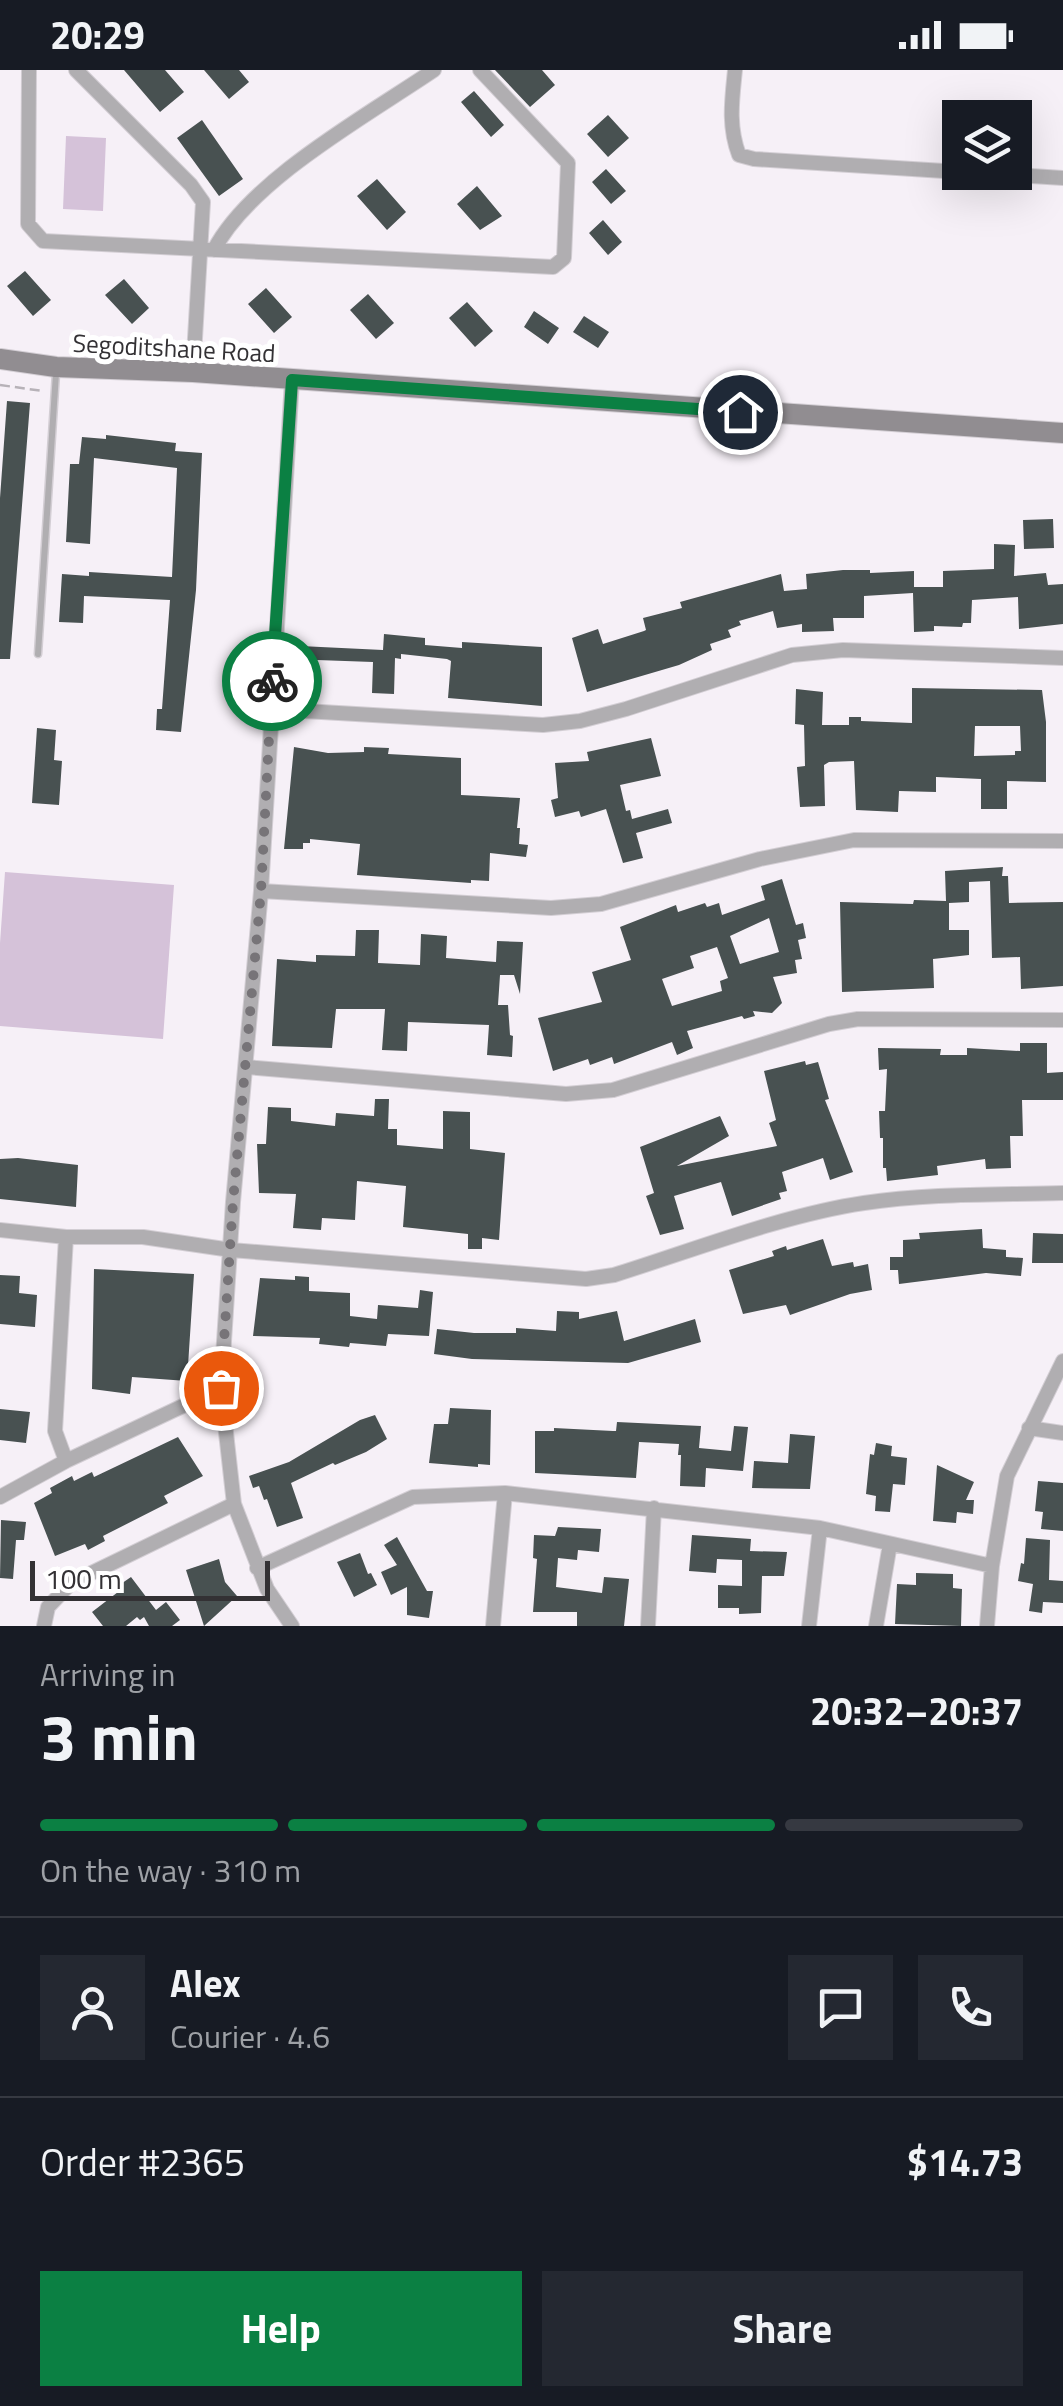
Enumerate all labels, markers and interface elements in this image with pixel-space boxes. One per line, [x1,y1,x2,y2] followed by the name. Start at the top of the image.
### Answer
[50,6,145,64] text: 20:29
[942,100,1032,190] map controls
[942,100,1032,190] button: layers
[72,324,276,372] street label: Segoditshane Road
[698,370,783,455] pin
[713,385,768,440] icon: home
[222,631,322,731] courier
[245,654,300,709] icon: bike
[179,1346,264,1431] pin
[194,1361,249,1416] icon: bag
[30,1556,270,1600] scale bar
[45,1557,122,1600] text: 100 m
[40,1650,176,1698] text: Arriving in
[810,1682,1023,1740] text: 20:32–20:37
[40,1686,198,1785] text: 3 min
[40,1846,301,1894] text: On the way · 310 m
[170,1954,241,2012] text: Alex
[40,1955,145,2060] button: person
[788,1955,893,2060] button: chat
[918,1955,1023,2060] button: phone
[170,2012,330,2060] text: Courier · 4.6
[40,2133,245,2191] text: Order #2365
[907,2133,1023,2191] text: $14.73
[40,2271,522,2386] button: Help
[542,2271,1023,2386] button: Share

